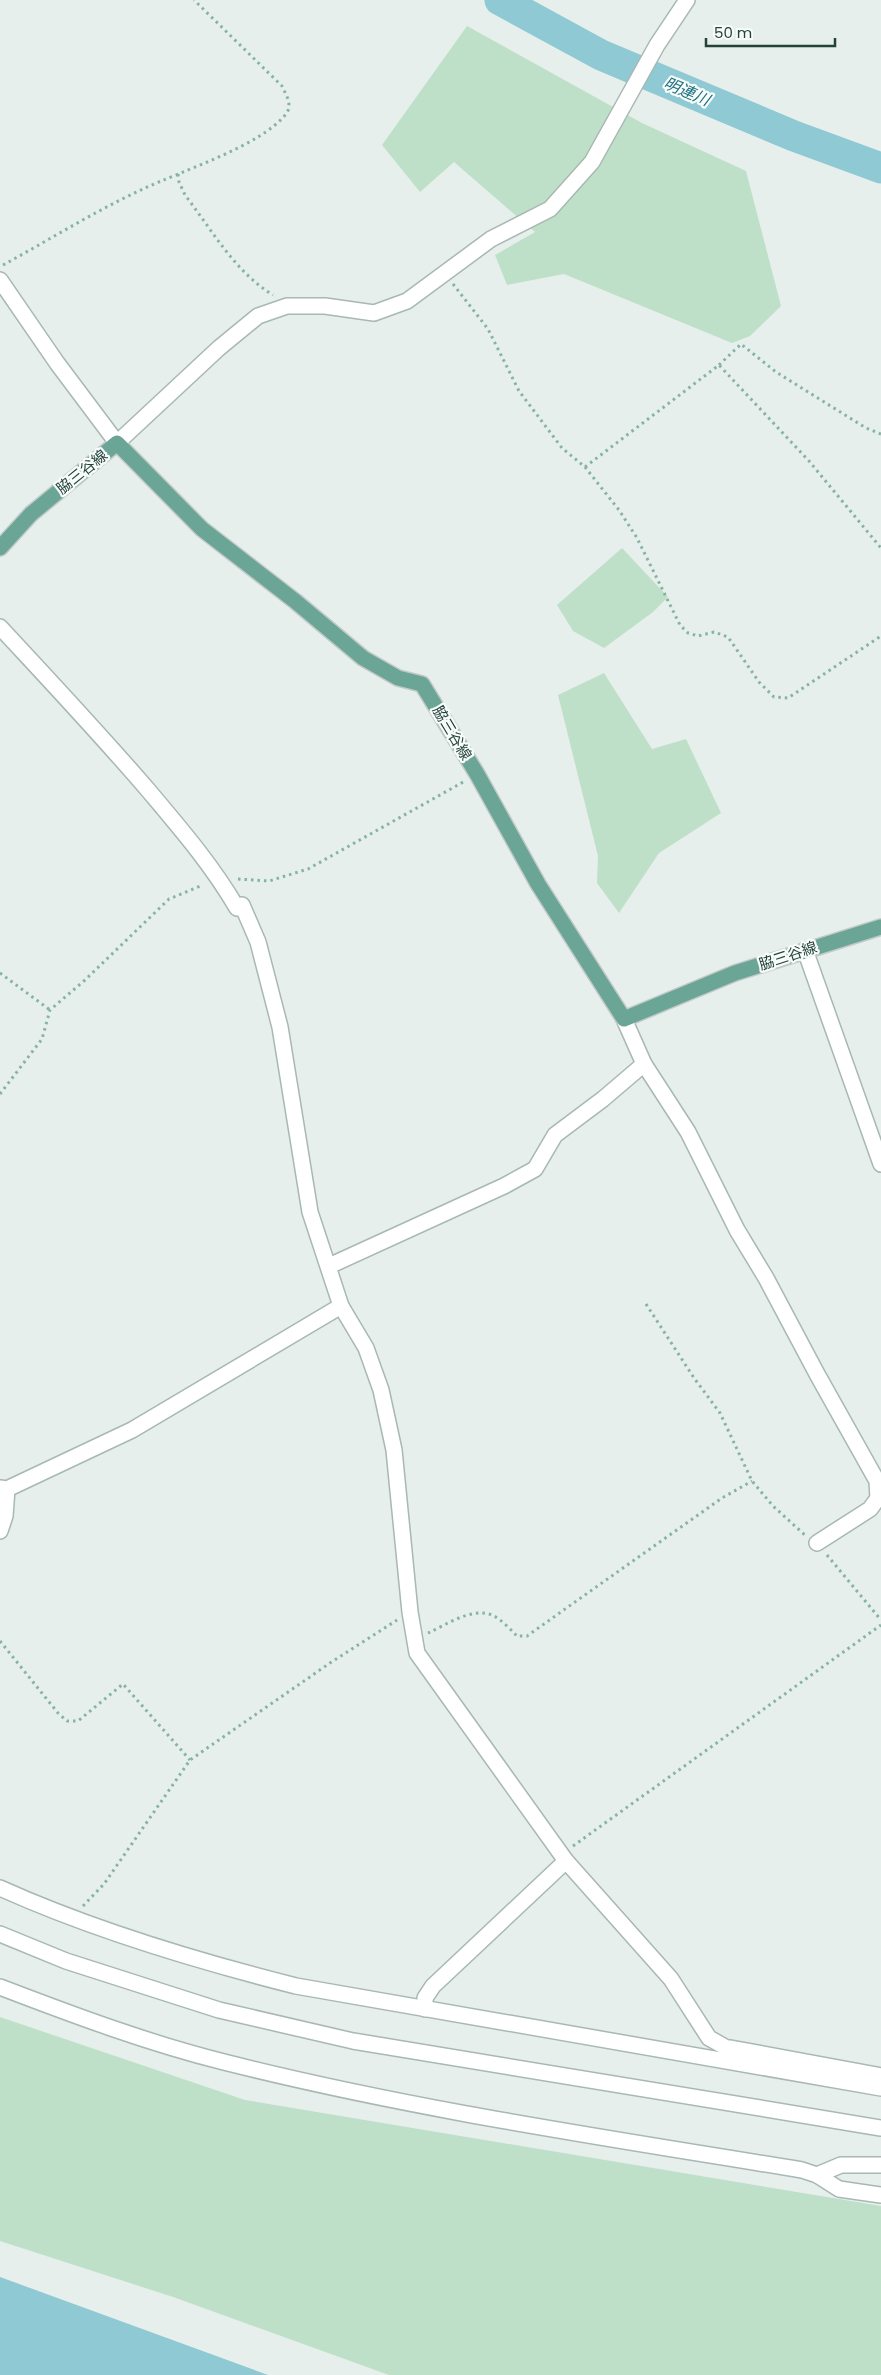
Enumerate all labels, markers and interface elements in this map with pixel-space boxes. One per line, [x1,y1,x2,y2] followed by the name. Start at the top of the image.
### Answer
[706,15,835,47] scale bar
[714,22,752,43] text: 50 m
[660,71,715,112] water label: 明連川
[52,445,112,499] street label: 脇三谷線
[428,702,477,764] street label: 脇三谷線
[756,936,820,975] street label: 脇三谷線

